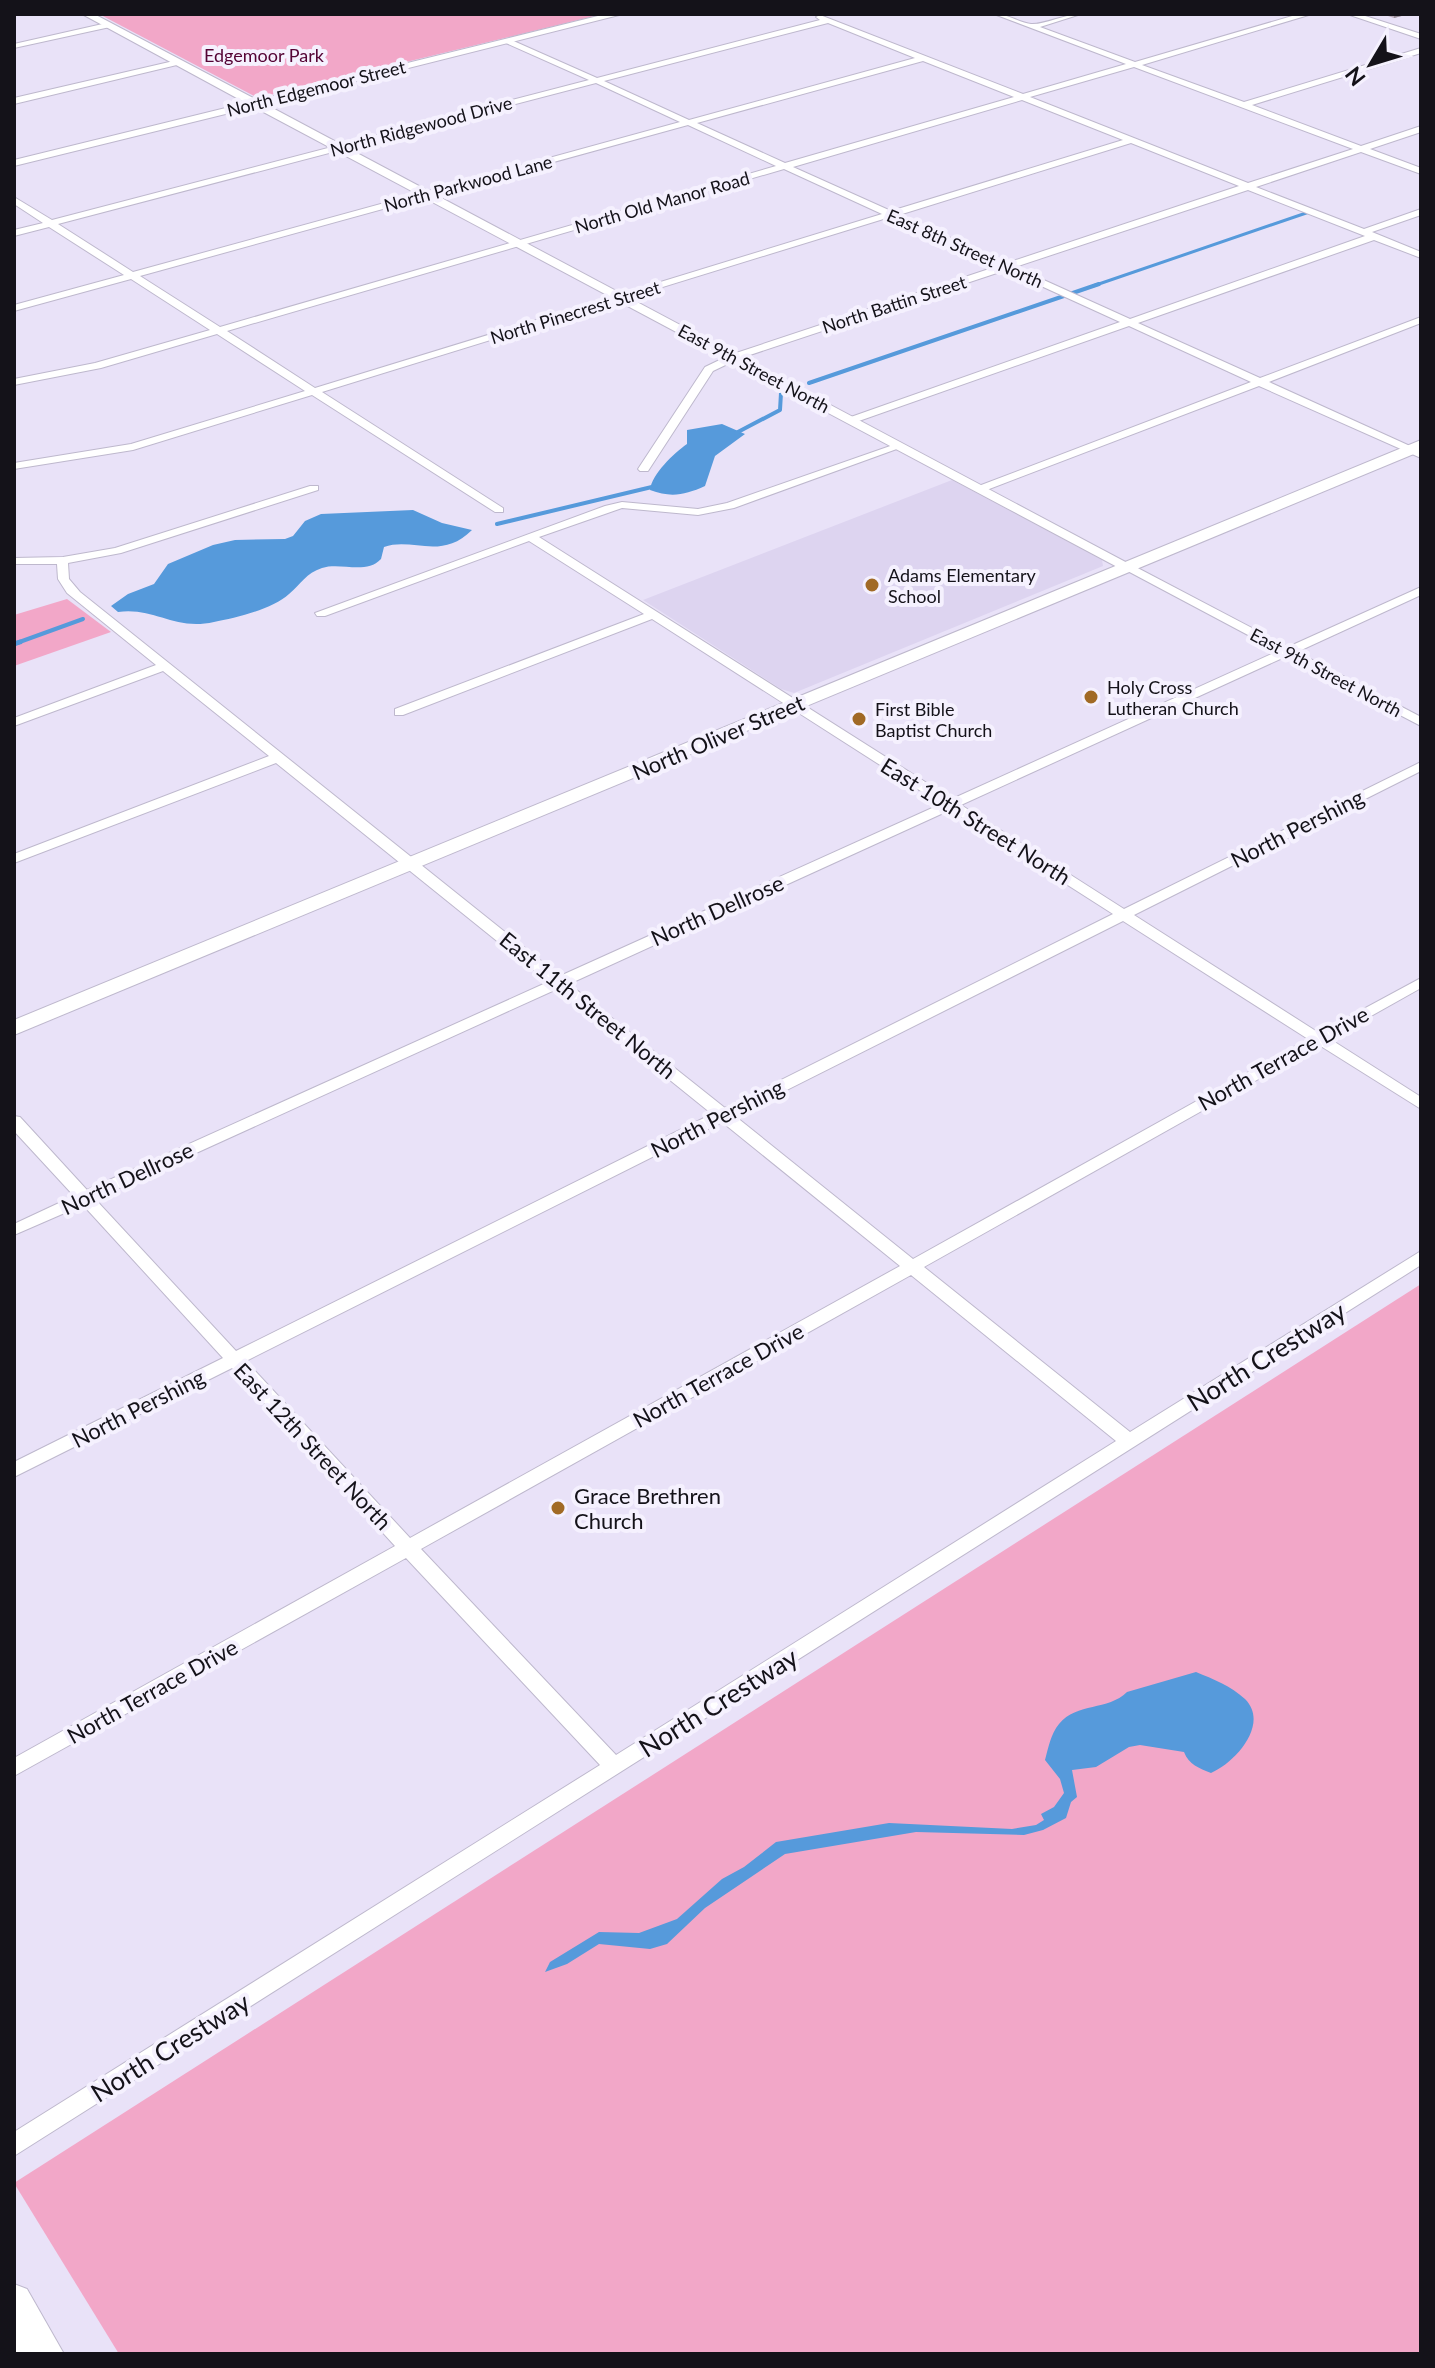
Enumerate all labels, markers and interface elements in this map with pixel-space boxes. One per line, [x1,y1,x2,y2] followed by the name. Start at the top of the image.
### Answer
[1331,24,1411,104] north arrow
[204,44,325,66] park label: Edgemoor Park
[224,55,408,121] street label: North Edgemoor Street
[1339,62,1371,92] text: N
[328,91,514,161] street label: North Ridgewood Drive
[381,150,555,216] street label: North Parkwood Lane
[572,167,752,237] street label: North Old Manor Road
[884,204,1046,292] street label: East 8th Street North
[819,270,969,338] street label: North Battin Street
[487,276,663,348] street label: North Pinecrest Street
[675,319,833,417] street label: East 9th Street North
[888,564,1036,607] place label: Adams Elementary School
[863,576,881,594] marker: Adams Elementary School
[1247,623,1405,721] street label: East 9th Street North
[1107,676,1239,719] place label: Holy Cross Lutheran Church
[1082,688,1100,706] marker: Holy Cross Lutheran Church
[628,689,808,785] street label: North Oliver Street
[875,698,992,741] place label: First Bible Baptist Church
[850,710,868,728] marker: First Bible Baptist Church
[876,752,1076,890] street label: East 10th Street North
[1226,783,1368,873] street label: North Pershing
[646,869,788,951] street label: North Dellrose
[495,926,681,1084] street label: East 11th Street North
[1193,1000,1373,1116] street label: North Terrace Drive
[646,1073,788,1163] street label: North Pershing
[57,1136,197,1220] street label: North Dellrose
[1181,1294,1352,1418] street label: North Crestway
[628,1317,808,1433] street label: North Terrace Drive
[229,1357,397,1535] street label: East 12th Street North
[67,1363,209,1453] street label: North Pershing
[574,1482,721,1534] place label: Grace Brethren Church
[549,1499,567,1517] marker: Grace Brethren Church
[62,1633,242,1749] street label: North Terrace Drive
[633,1640,804,1764] street label: North Crestway
[85,1985,256,2109] street label: North Crestway

